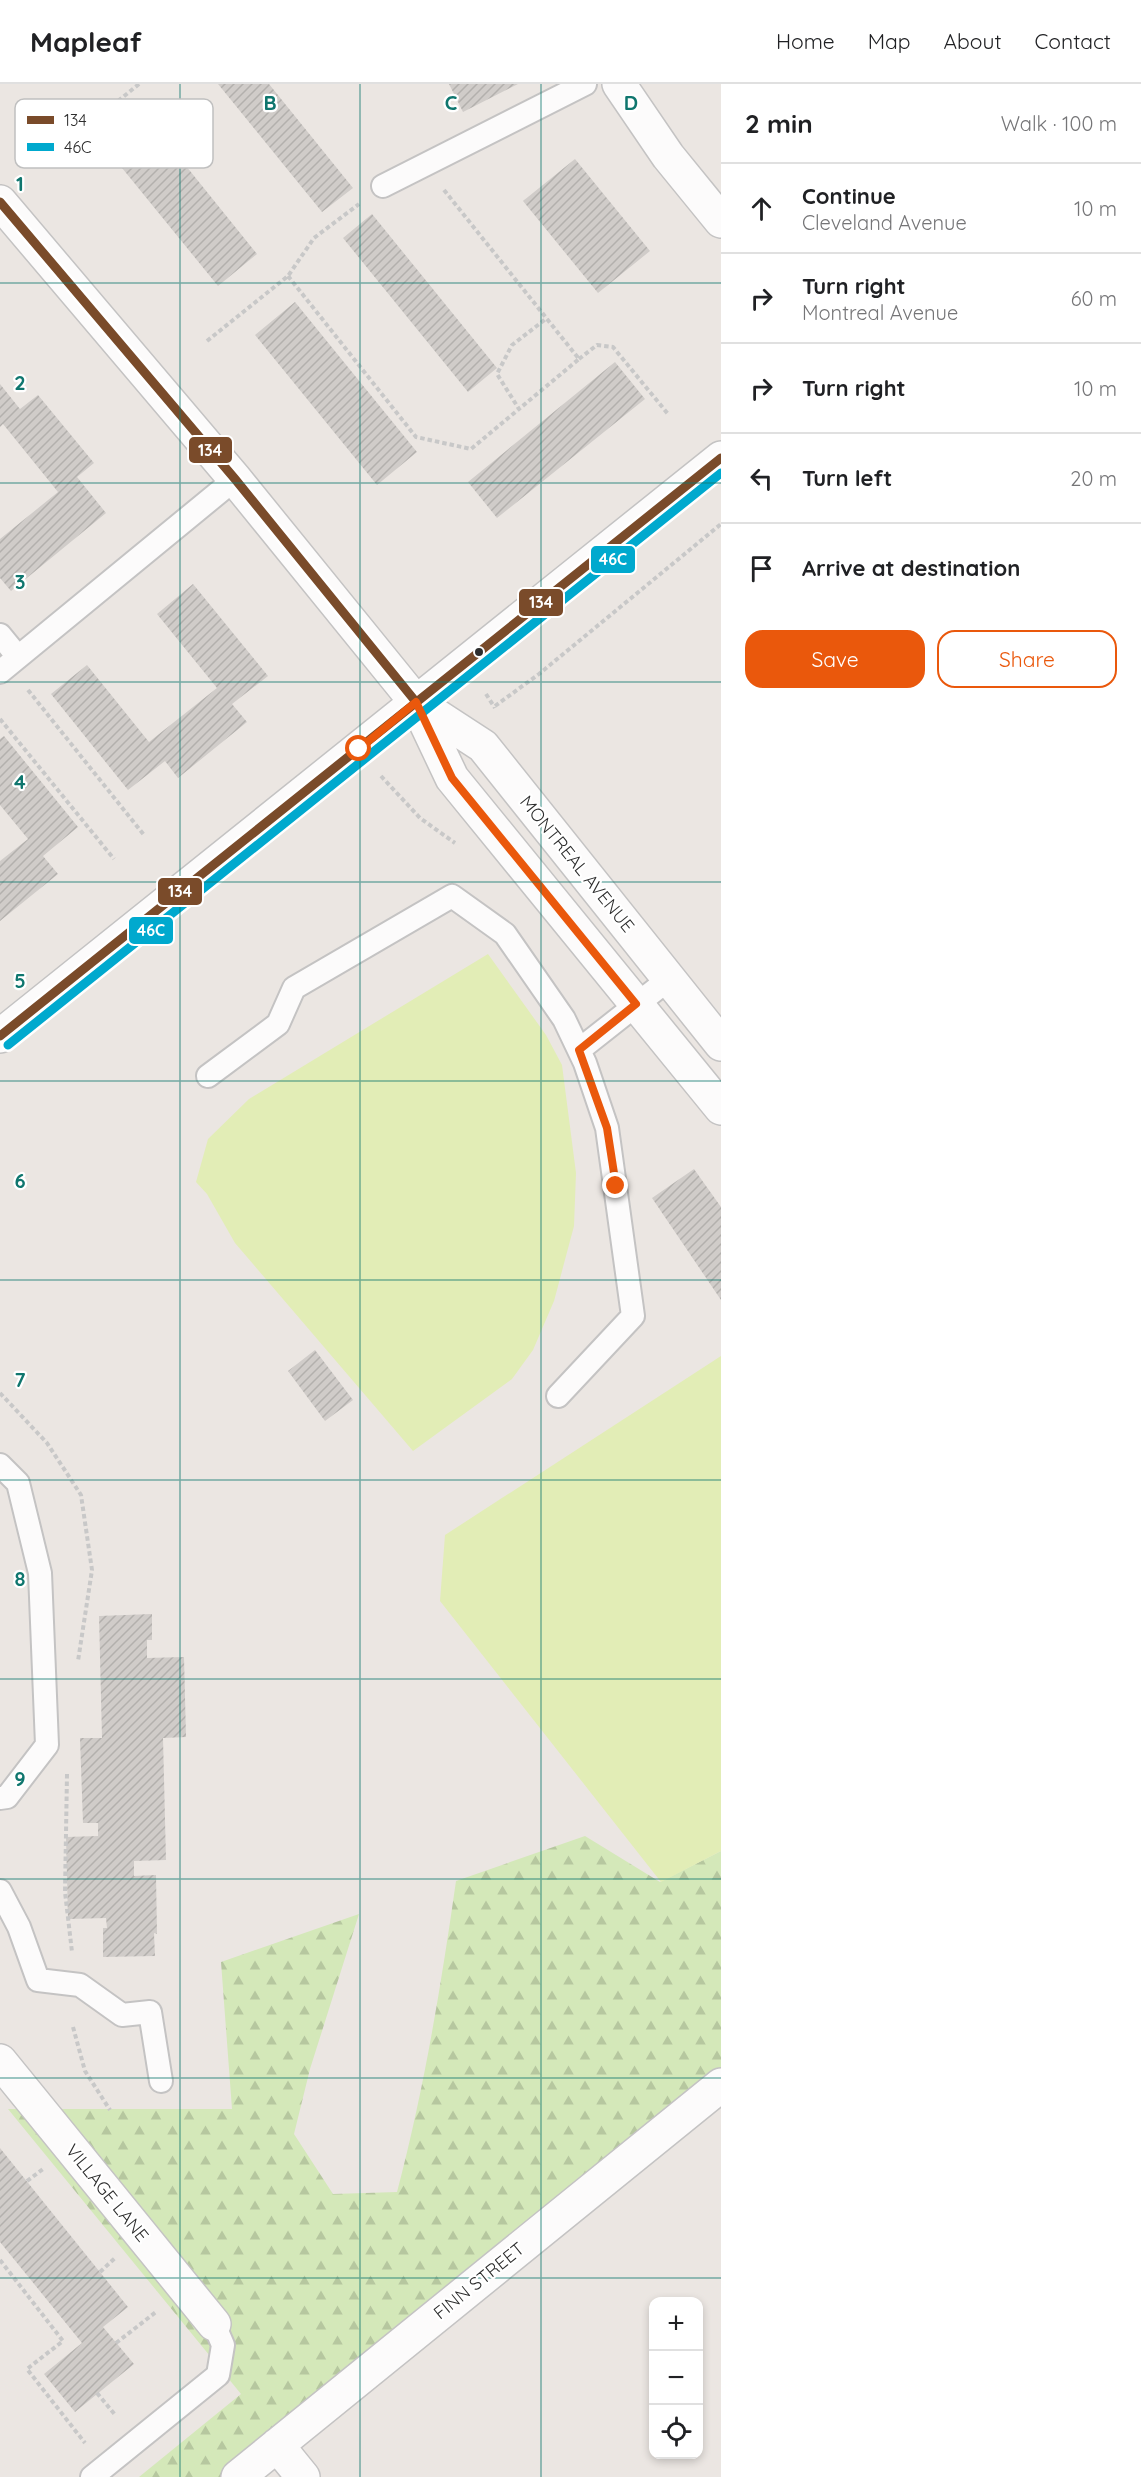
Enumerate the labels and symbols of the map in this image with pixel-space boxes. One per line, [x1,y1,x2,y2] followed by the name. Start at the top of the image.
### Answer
[263,90,277,115] text: B
[445,90,458,115] text: C
[624,90,638,115] text: D
[15,99,213,168] legend
[64,110,87,130] text: 134
[64,137,92,157] text: 46C
[16,171,24,196] text: 1
[14,370,26,395] text: 2
[188,436,233,464] line badge: 134
[198,440,223,460] text: 134
[590,545,636,574] line badge: 46C
[599,549,627,569] text: 46C
[15,569,25,594] text: 3
[518,588,564,617] line badge: 134
[529,592,554,612] text: 134
[473,646,485,658] unlabelled marker
[345,735,371,761] route start
[14,769,26,794] text: 4
[515,791,640,937] street label: MONTREAL AVENUE
[157,877,203,906] line badge: 134
[168,881,193,901] text: 134
[128,916,174,945] line badge: 46C
[137,920,165,940] text: 46C
[14,968,26,993] text: 5
[14,1168,26,1193] text: 6
[602,1172,628,1198] route end
[15,1367,26,1392] text: 7
[15,1566,26,1591] text: 8
[14,1766,26,1791] text: 9
[61,2139,154,2246] street label: VILLAGE LANE
[429,2237,529,2324] street label: FINN STREET

